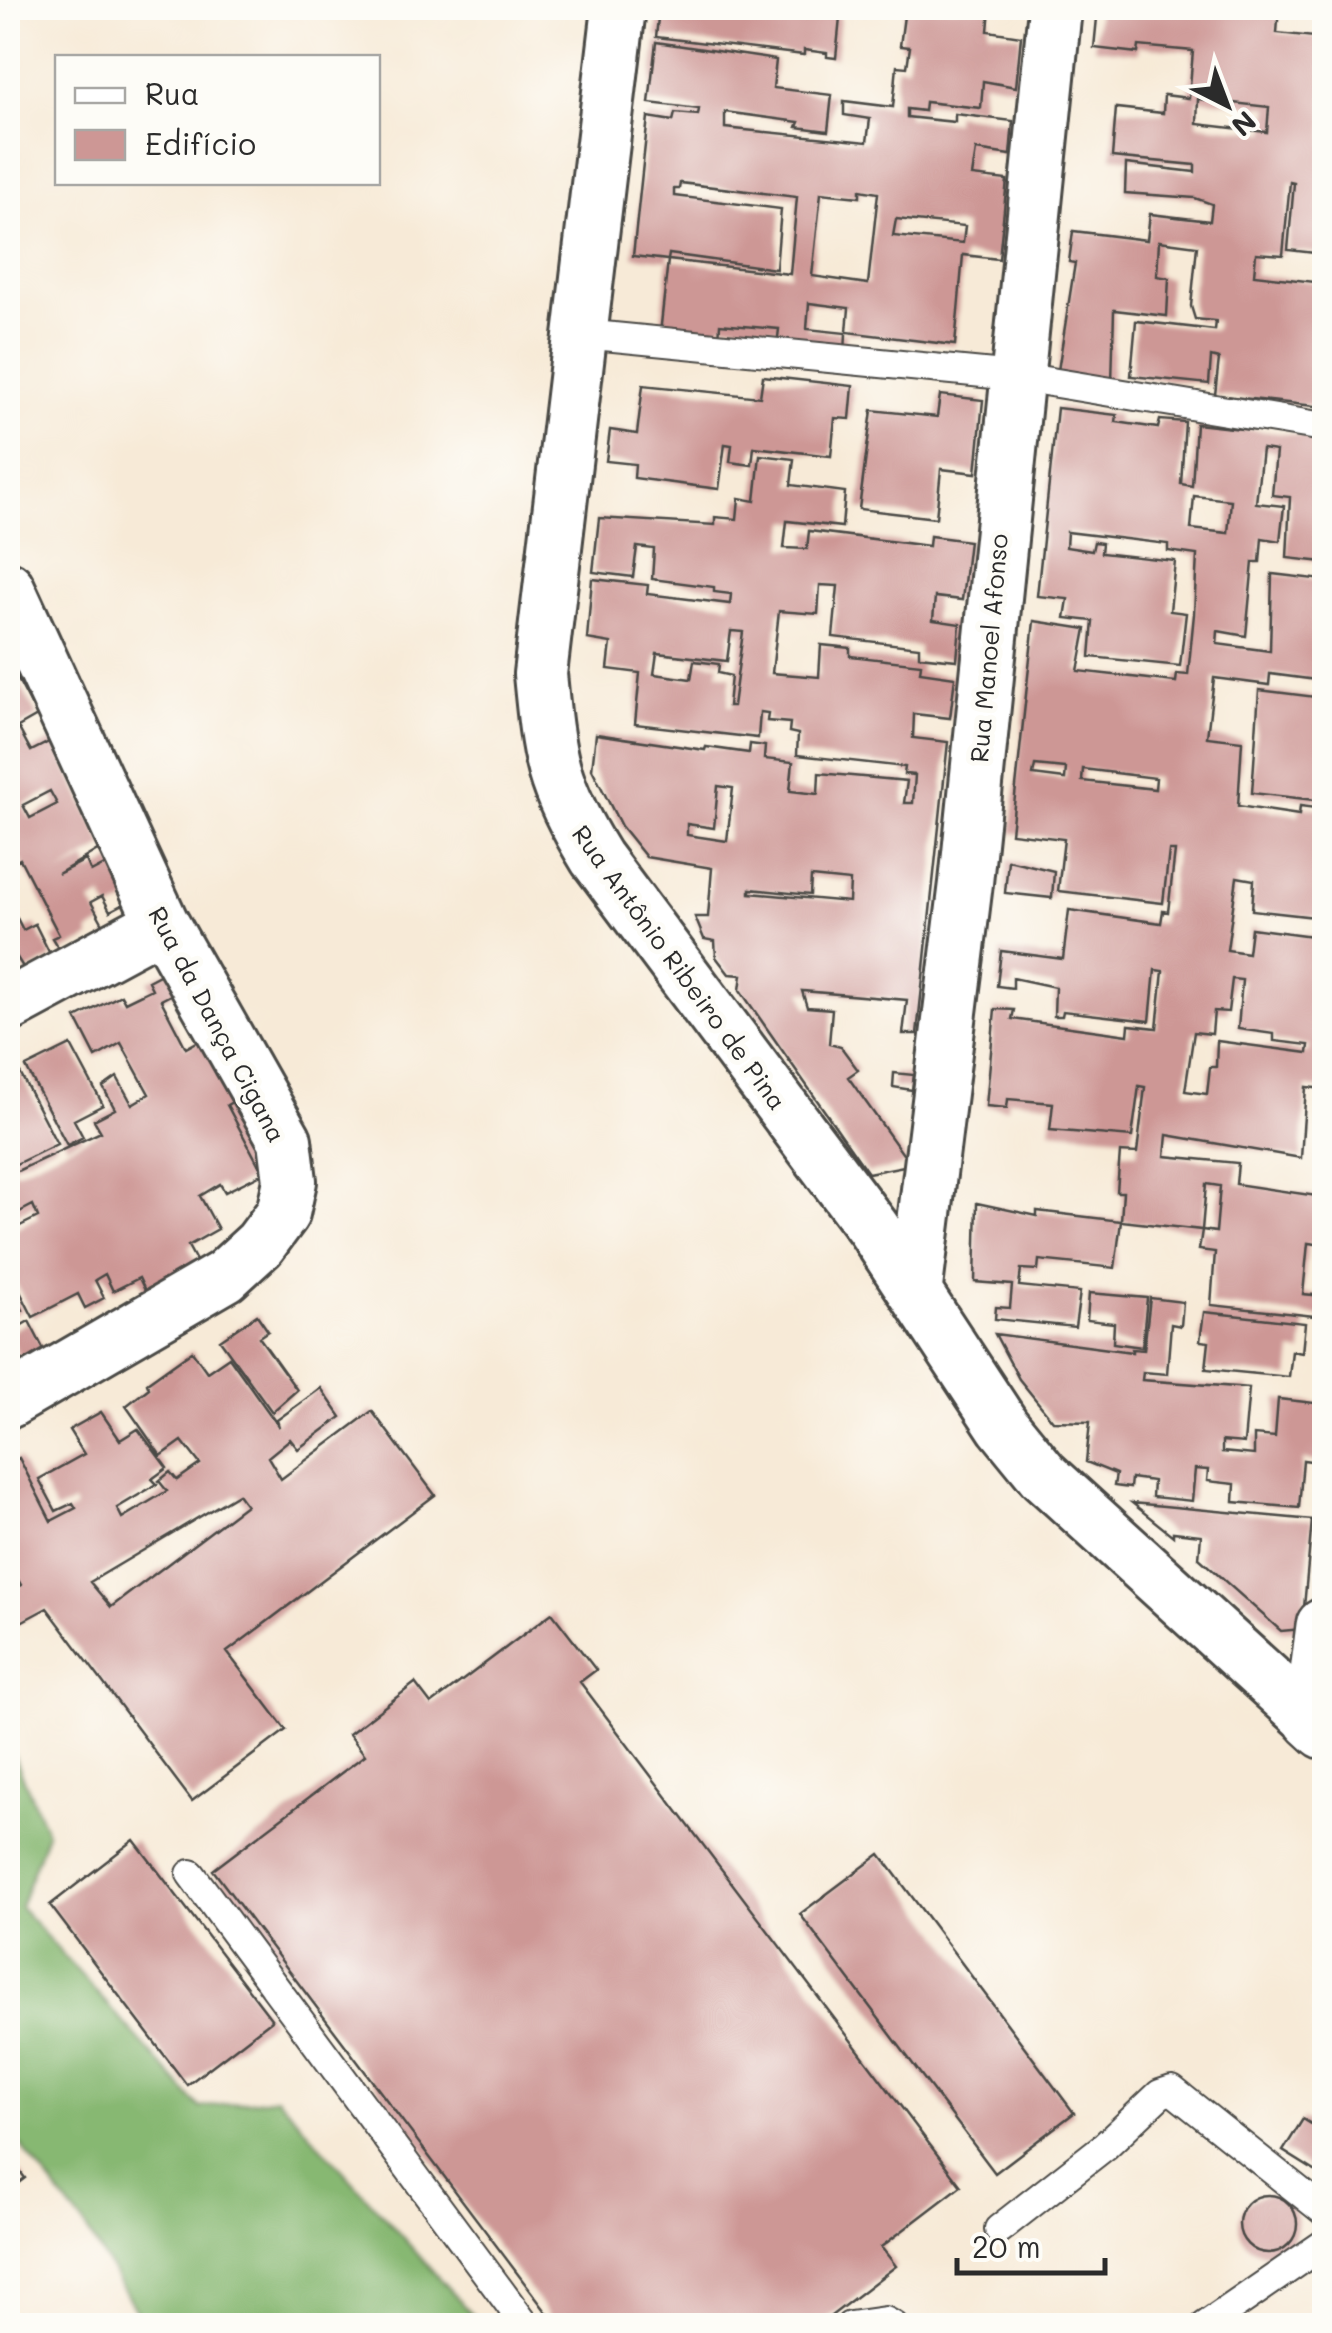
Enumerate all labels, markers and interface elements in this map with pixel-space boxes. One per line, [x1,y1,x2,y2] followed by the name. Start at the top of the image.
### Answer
[55,55,380,185] legend
[1177,55,1277,155] north arrow
[145,73,199,113] text: Rua
[1224,104,1264,145] text: N
[145,123,256,163] text: Edifício
[962,532,1014,764] street label: Rua Manoel Afonso
[566,818,794,1116] street label: Rua Antônio Ribeiro de Pina
[142,901,294,1147] street label: Rua da Dança Cigana
[957,2213,1104,2275] scale bar
[972,2226,1041,2266] text: 20 m

